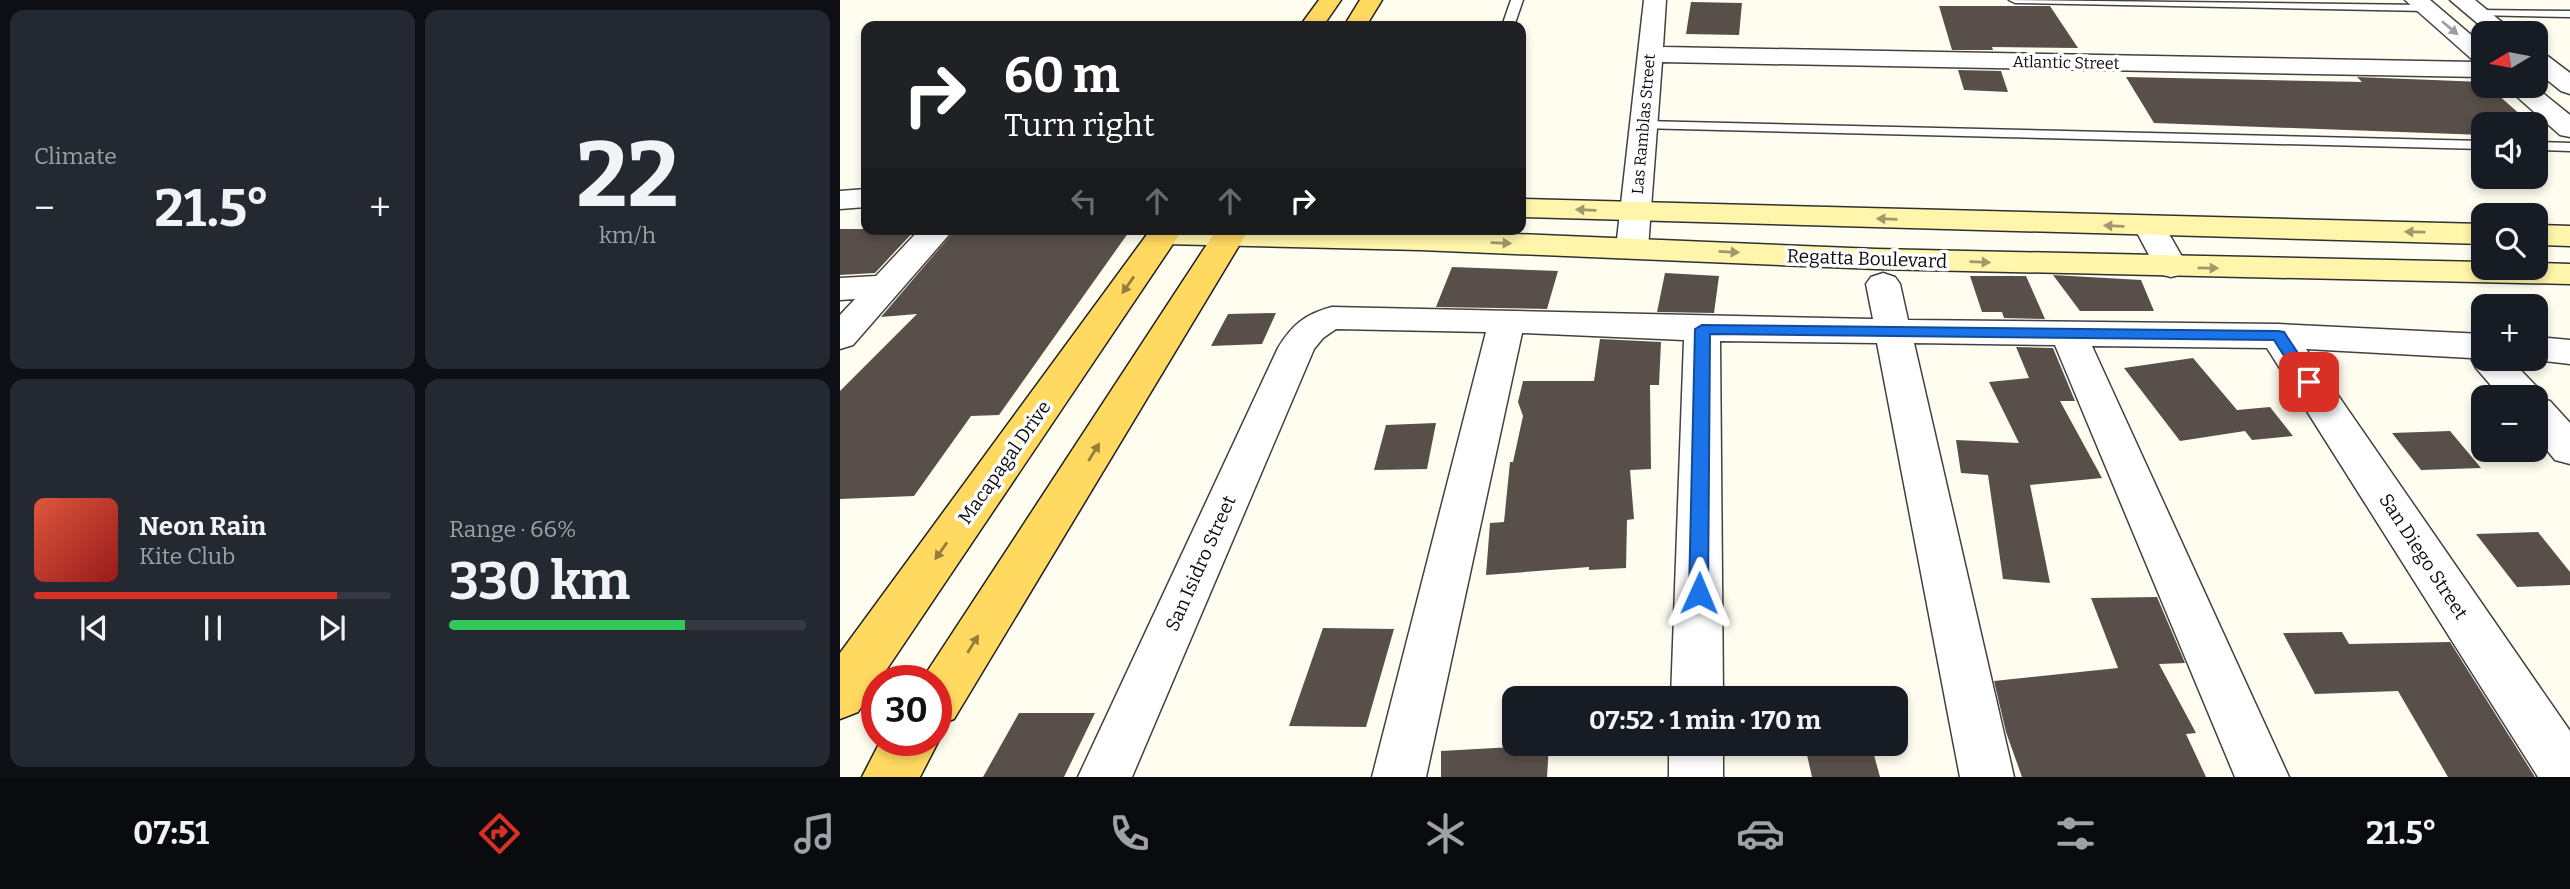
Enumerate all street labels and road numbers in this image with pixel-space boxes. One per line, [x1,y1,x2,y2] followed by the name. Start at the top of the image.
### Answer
[2012,52,2120,73] street label: Atlantic Street
[1628,53,1659,195] street label: Las Ramblas Street
[1786,244,1948,273] street label: Regatta Boulevard
[953,396,1056,528] street label: Macapagal Drive
[2374,489,2473,624] street label: San Diego Street
[1160,492,1241,635] street label: San Isidro Street

